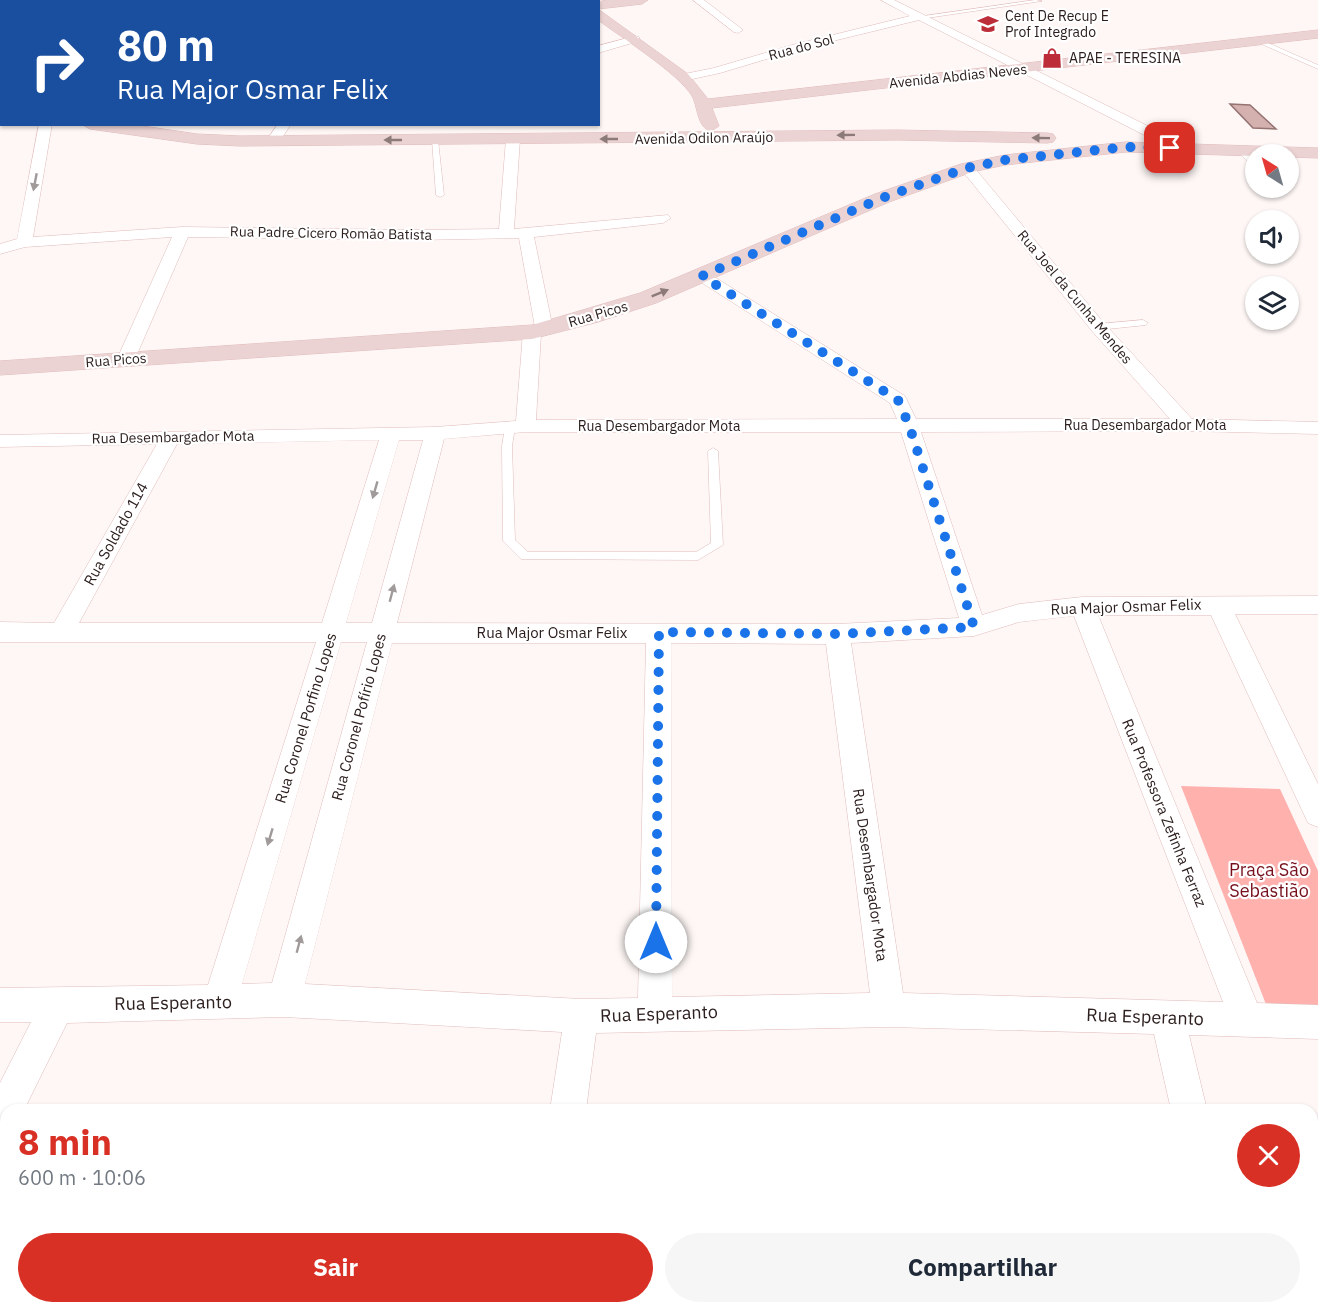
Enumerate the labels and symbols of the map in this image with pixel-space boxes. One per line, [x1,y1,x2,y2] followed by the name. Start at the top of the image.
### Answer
[1005,7,1109,41] place label: Cent De Recup E Prof Integrado
[976,12,1000,36] school or university icon: Cent De Recup E Prof Integrado
[766,30,836,64] street label: Rua do Sol
[1040,46,1064,70] shop icon: APAE - TERESINA
[1069,49,1181,67] place label: APAE - TERESINA
[888,60,1028,92] street label: Avenida Abdias Neves
[1144,122,1195,173] pin
[634,128,774,148] street label: Avenida Odilon Araújo
[837,131,856,140] one-way arrow
[600,134,619,144] one-way arrow
[1032,134,1051,143] one-way arrow
[384,135,403,145] one-way arrow
[1245,144,1299,198] north arrow
[30,173,39,192] one-way arrow
[230,222,433,244] street label: Rua Padre Cicero Romão Batista
[1014,226,1136,368] street label: Rua Joel da Cunha Mendes
[651,288,669,297] one-way arrow
[566,297,630,331] street label: Rua Picos
[85,349,147,371] street label: Rua Picos
[1064,416,1227,434] street label: Rua Desembargador Mota
[578,417,741,435] street label: Rua Desembargador Mota
[91,427,255,447] street label: Rua Desembargador Mota
[79,479,152,589] street label: Rua Soldado 114
[370,481,379,499] one-way arrow
[388,584,397,602] one-way arrow
[1050,594,1202,619] street label: Rua Major Osmar Felix
[477,623,628,642] street label: Rua Major Osmar Felix
[271,630,341,805] street label: Rua Coronel Porfino Lopes
[327,631,390,803] street label: Rua Coronel Pofírio Lopes
[1118,716,1211,910] street label: Rua Professora Zefinha Ferraz
[849,787,892,963] street label: Rua Desembargador Mota
[265,828,274,846] one-way arrow
[1229,858,1309,902] park label: Praça São Sebastião
[624,910,688,974] position arrow
[294,935,304,953] one-way arrow
[114,990,232,1015] street label: Rua Esperanto
[600,1000,718,1027] street label: Rua Esperanto
[1086,1003,1204,1030] street label: Rua Esperanto

